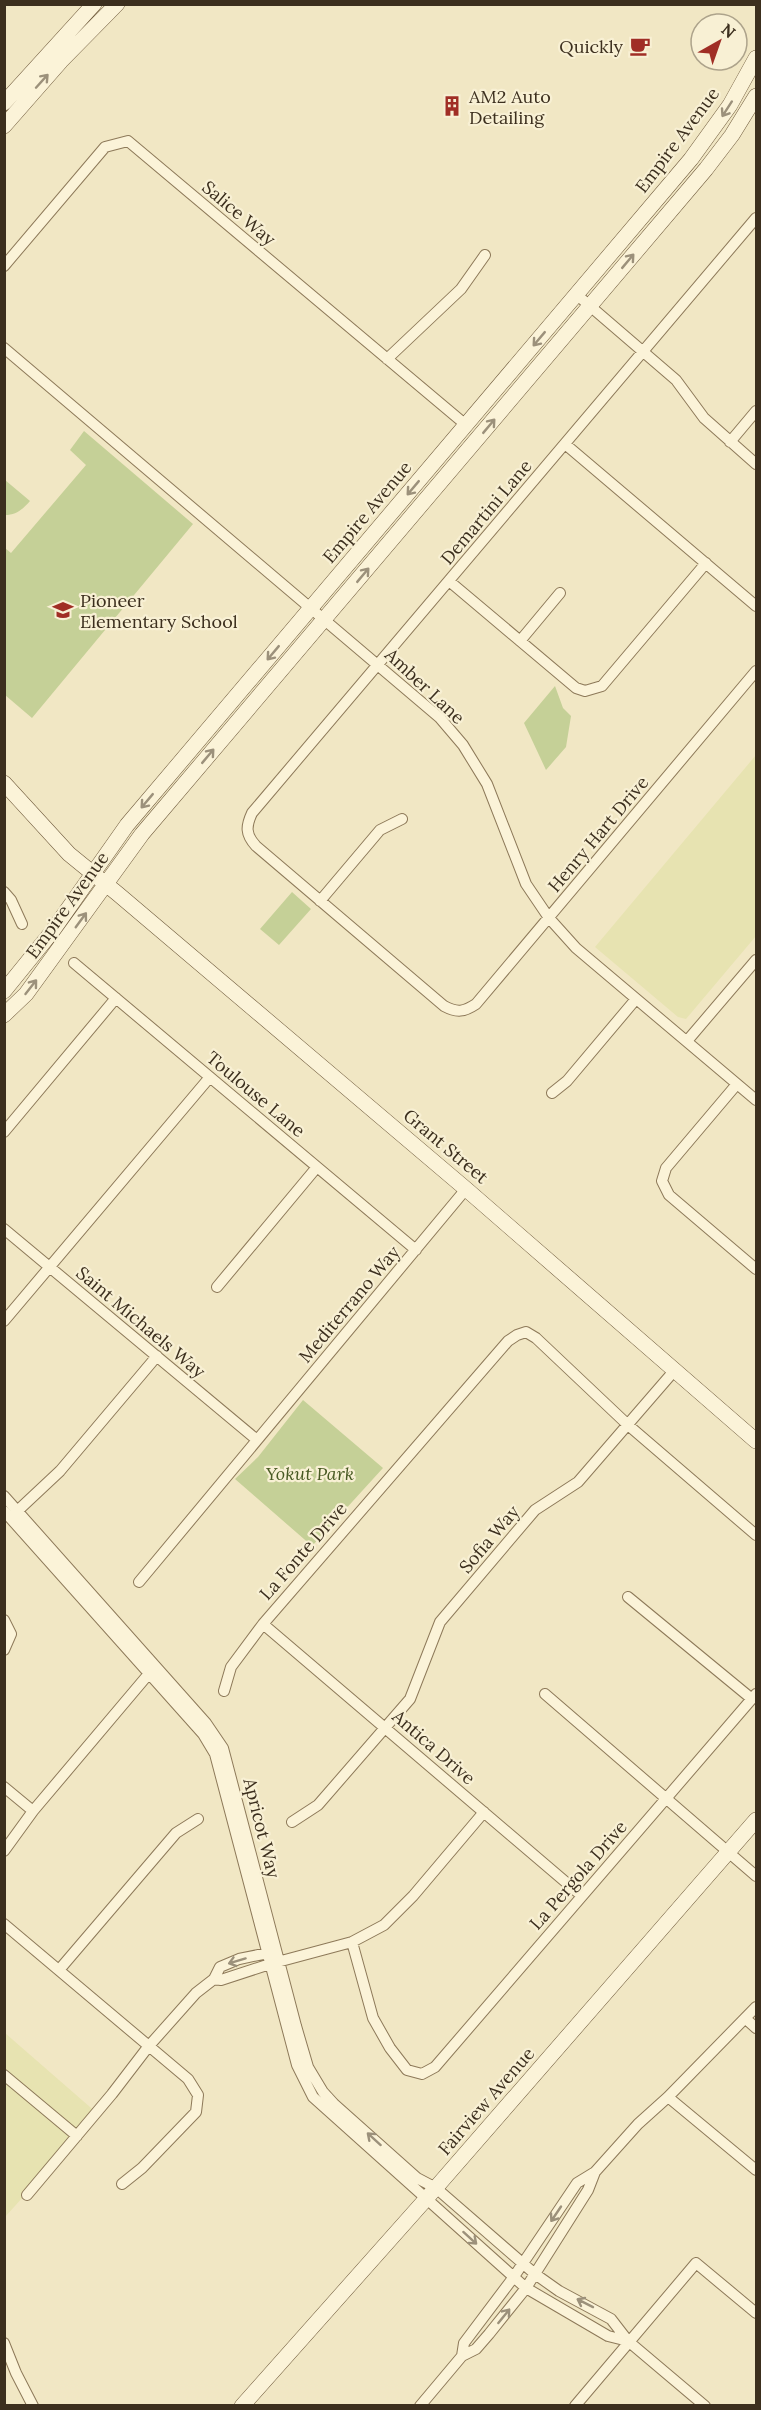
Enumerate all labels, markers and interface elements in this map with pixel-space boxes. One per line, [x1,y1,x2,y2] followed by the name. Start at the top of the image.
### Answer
[689,12,749,72] north arrow
[717,19,740,42] text: N
[628,34,652,58] cafe icon: Quickly
[559,35,623,58] place label: Quickly
[35,74,49,89] one-way arrow
[630,82,724,197] street label: Empire Avenue
[468,85,551,129] place label: AM2 Auto Detailing
[440,94,464,118] building icon: AM2 Auto Detailing
[721,100,734,117] one-way arrow
[197,176,281,251] street label: Salice Way
[621,254,635,269] one-way arrow
[532,331,546,346] one-way arrow
[482,419,496,434] one-way arrow
[435,455,537,569] street label: Demartini Lane
[318,456,417,568] street label: Empire Avenue
[406,480,420,495] one-way arrow
[356,568,370,583] one-way arrow
[80,589,238,633] place label: Pioneer Elementary School
[51,598,75,622] school or university icon: Pioneer Elementary School
[380,643,470,729] street label: Amber Lane
[267,645,280,661] one-way arrow
[202,748,215,764] one-way arrow
[543,771,653,897] street label: Henry Hart Drive
[140,793,154,808] one-way arrow
[21,847,114,963] street label: Empire Avenue
[75,913,87,929] one-way arrow
[25,979,38,995] one-way arrow
[202,1046,310,1142] street label: Toulouse Lane
[399,1104,493,1188] street label: Grant Street
[293,1240,405,1367] street label: Mediterrano Way
[72,1261,211,1383] street label: Saint Michaels Way
[266,1462,354,1485] park label: Yokut Park
[254,1497,352,1605] street label: La Fonte Drive
[454,1500,524,1578] street label: Sofia Way
[387,1704,480,1790] street label: Antica Drive
[238,1775,286,1881] street label: Apricot Way
[524,1815,632,1934] street label: La Pergola Drive
[228,1956,247,1967] one-way arrow
[433,2042,539,2160] street label: Fairview Avenue
[367,2132,382,2146] one-way arrow
[550,2205,562,2221] one-way arrow
[462,2231,477,2245] one-way arrow
[576,2297,594,2309] one-way arrow
[497,2308,510,2324] one-way arrow

